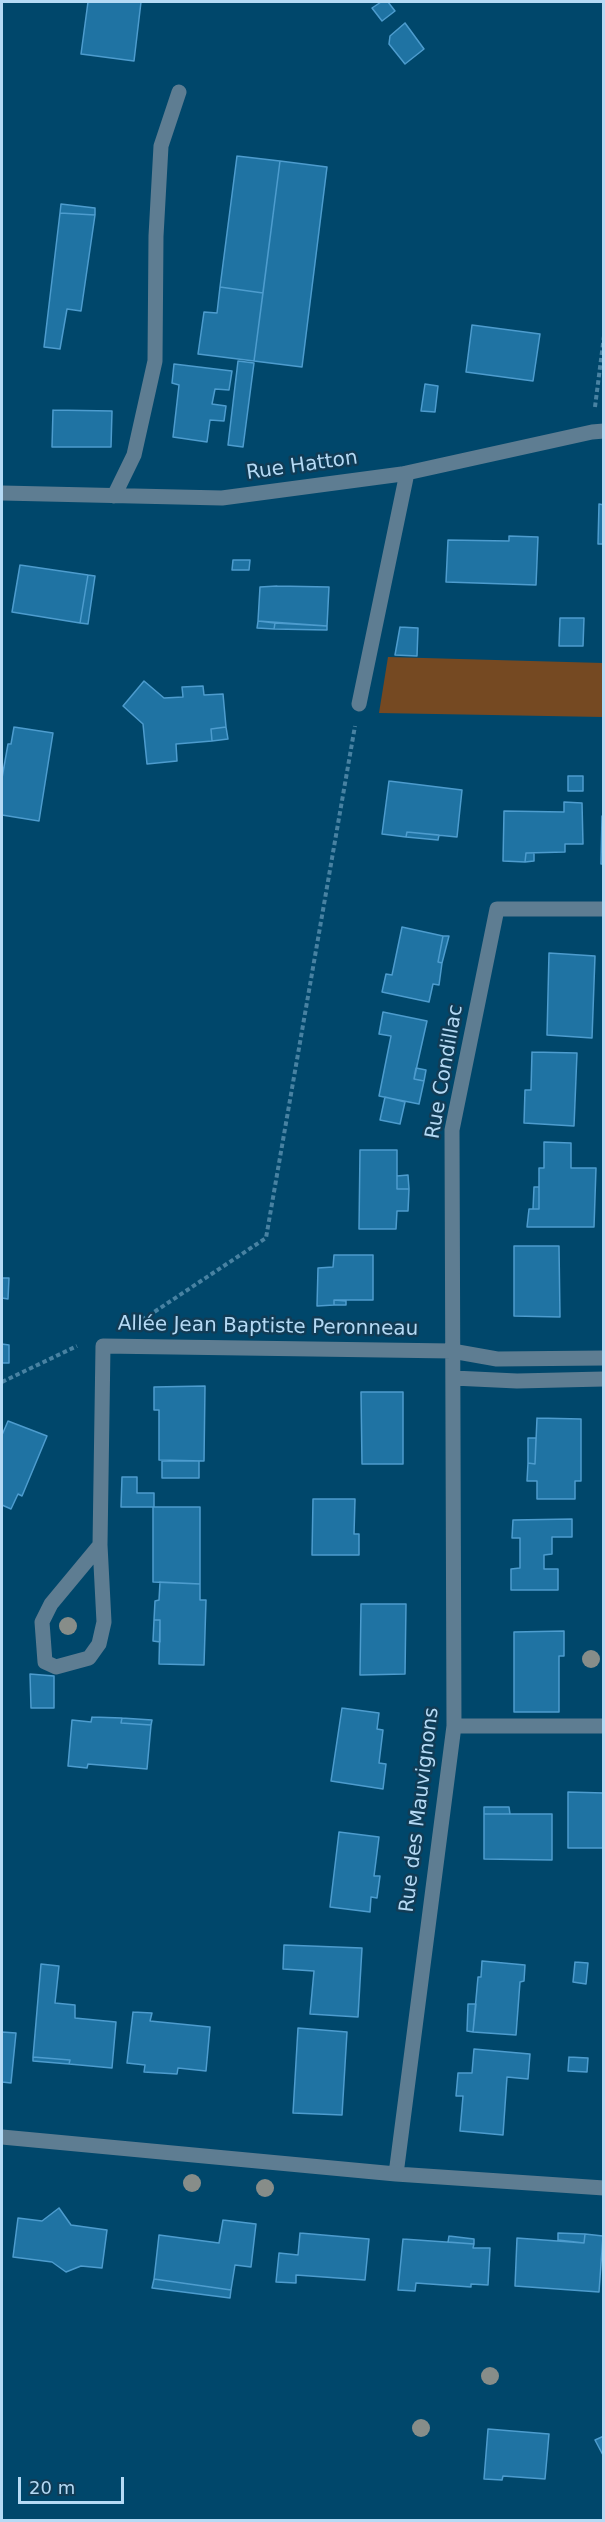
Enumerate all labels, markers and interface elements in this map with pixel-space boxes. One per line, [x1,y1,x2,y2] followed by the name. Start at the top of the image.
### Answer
[245,446,359,486] street label: Rue Hatton
[421,1003,469,1141] street label: Rue Condillac
[118,1312,418,1342] street label: Allée Jean Baptiste Peronneau
[396,1706,444,1914] street label: Rue des Mauvignons
[21,2465,128,2503] scale bar
[29,2477,75,2498] text: 20 m

